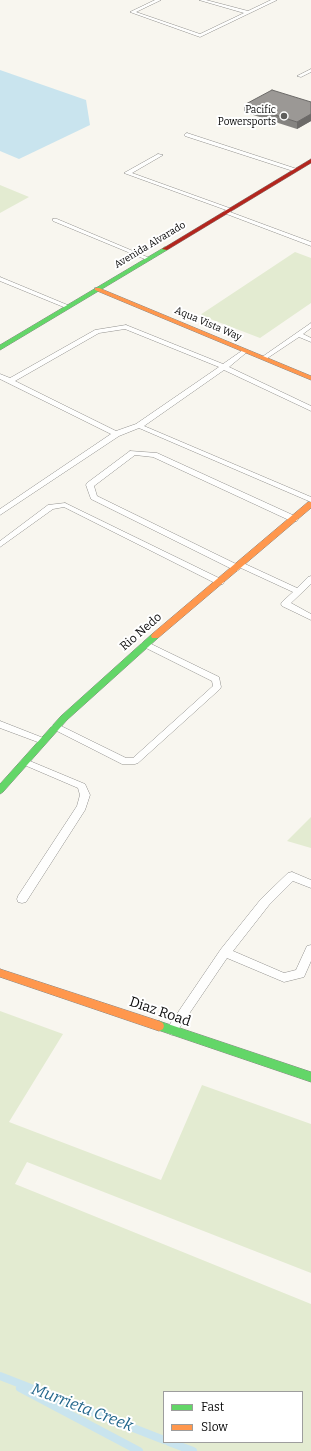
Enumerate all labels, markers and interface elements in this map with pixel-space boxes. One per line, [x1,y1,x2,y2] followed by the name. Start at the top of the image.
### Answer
[218,104,276,128] place label: Pacific Powersports
[279,111,289,121] marker: Pacific Powersports
[112,219,188,271] street label: Avenida Alvarado
[173,305,243,343] street label: Aqua Vista Way
[117,610,165,654] street label: Rio Nedo
[127,994,193,1030] street label: Diaz Road
[28,1380,136,1436] water label: Murrieta Creek
[163,1391,303,1443] legend
[201,1400,224,1414] text: Fast
[201,1420,228,1434] text: Slow

